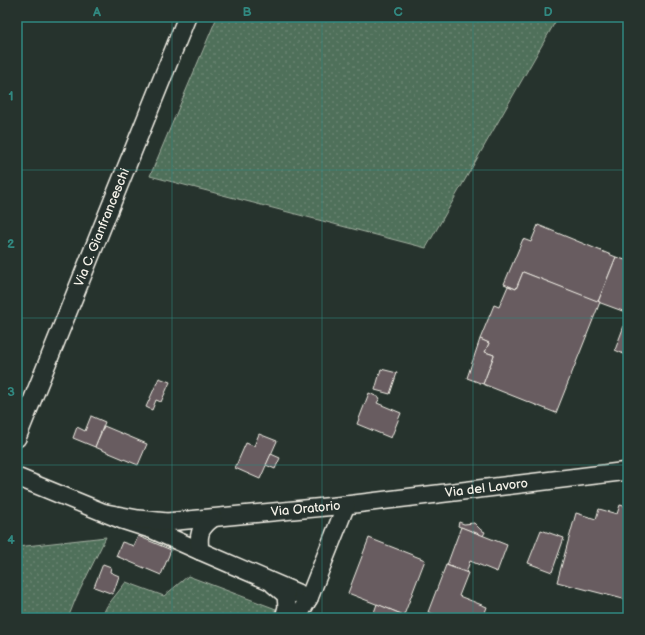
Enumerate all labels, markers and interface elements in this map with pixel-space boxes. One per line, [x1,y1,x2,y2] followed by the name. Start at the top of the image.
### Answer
[92,4,101,20] text: A
[242,4,252,20] text: B
[393,4,403,20] text: C
[543,4,553,20] text: D
[8,88,14,104] text: 1
[71,166,133,289] street label: Via C. Gianfranceschi
[7,236,15,252] text: 2
[7,384,15,400] text: 3
[444,475,529,501] street label: Via del Lavoro
[270,498,341,520] street label: Via Oratorio
[7,532,15,548] text: 4

